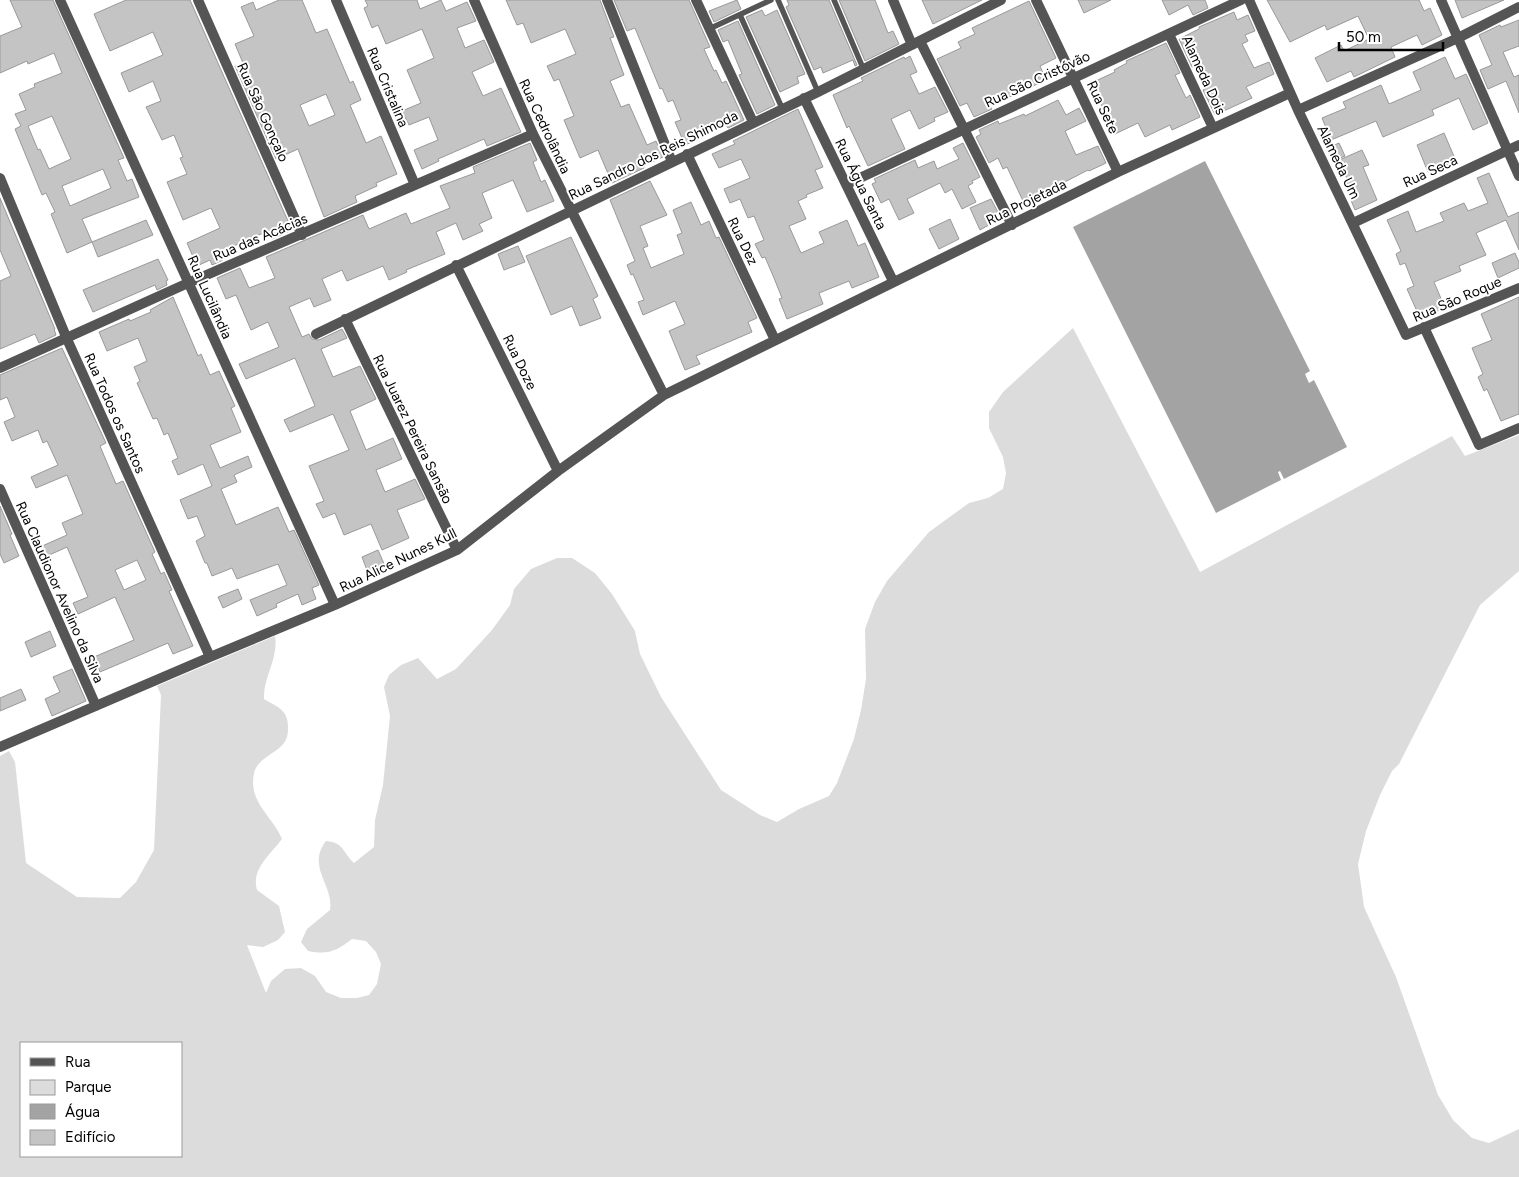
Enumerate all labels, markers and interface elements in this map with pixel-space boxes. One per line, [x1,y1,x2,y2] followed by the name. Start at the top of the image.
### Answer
[1339,20,1443,52] scale bar
[1346,28,1381,46] text: 50 m
[1178,33,1229,118] street label: Alameda Dois
[363,45,412,130] street label: Rua Cristalina
[982,48,1093,111] street label: Rua São Cristóvão
[233,60,292,165] street label: Rua São Gonçalo
[515,76,574,176] street label: Rua Cedrolândia
[1083,78,1122,137] street label: Rua Sete
[566,107,741,204] street label: Rua Sandro dos Reis Shimoda
[1313,123,1364,202] street label: Alameda Um
[831,136,890,233] street label: Rua Água Santa
[1400,151,1460,191] street label: Rua Seca
[983,176,1069,229] street label: Rua Projetada
[210,210,310,265] street label: Rua das Acácias
[724,214,761,268] street label: Rua Dez
[184,253,236,342] street label: Rua Lucilândia
[1410,273,1505,326] street label: Rua São Roque
[499,332,540,393] street label: Rua Doze
[80,350,149,476] street label: Rua Todos os Santos
[369,352,456,507] street label: Rua Juarez Pereira Sansão
[12,499,107,686] street label: Rua Claudionor Avelino da Silva
[337,525,460,596] street label: Rua Alice Nunes Kull
[20,1042,182,1157] legend
[65,1053,90,1071] text: Rua
[65,1078,112,1096] text: Parque
[65,1103,100,1121] text: Água
[65,1128,116,1146] text: Edifício

